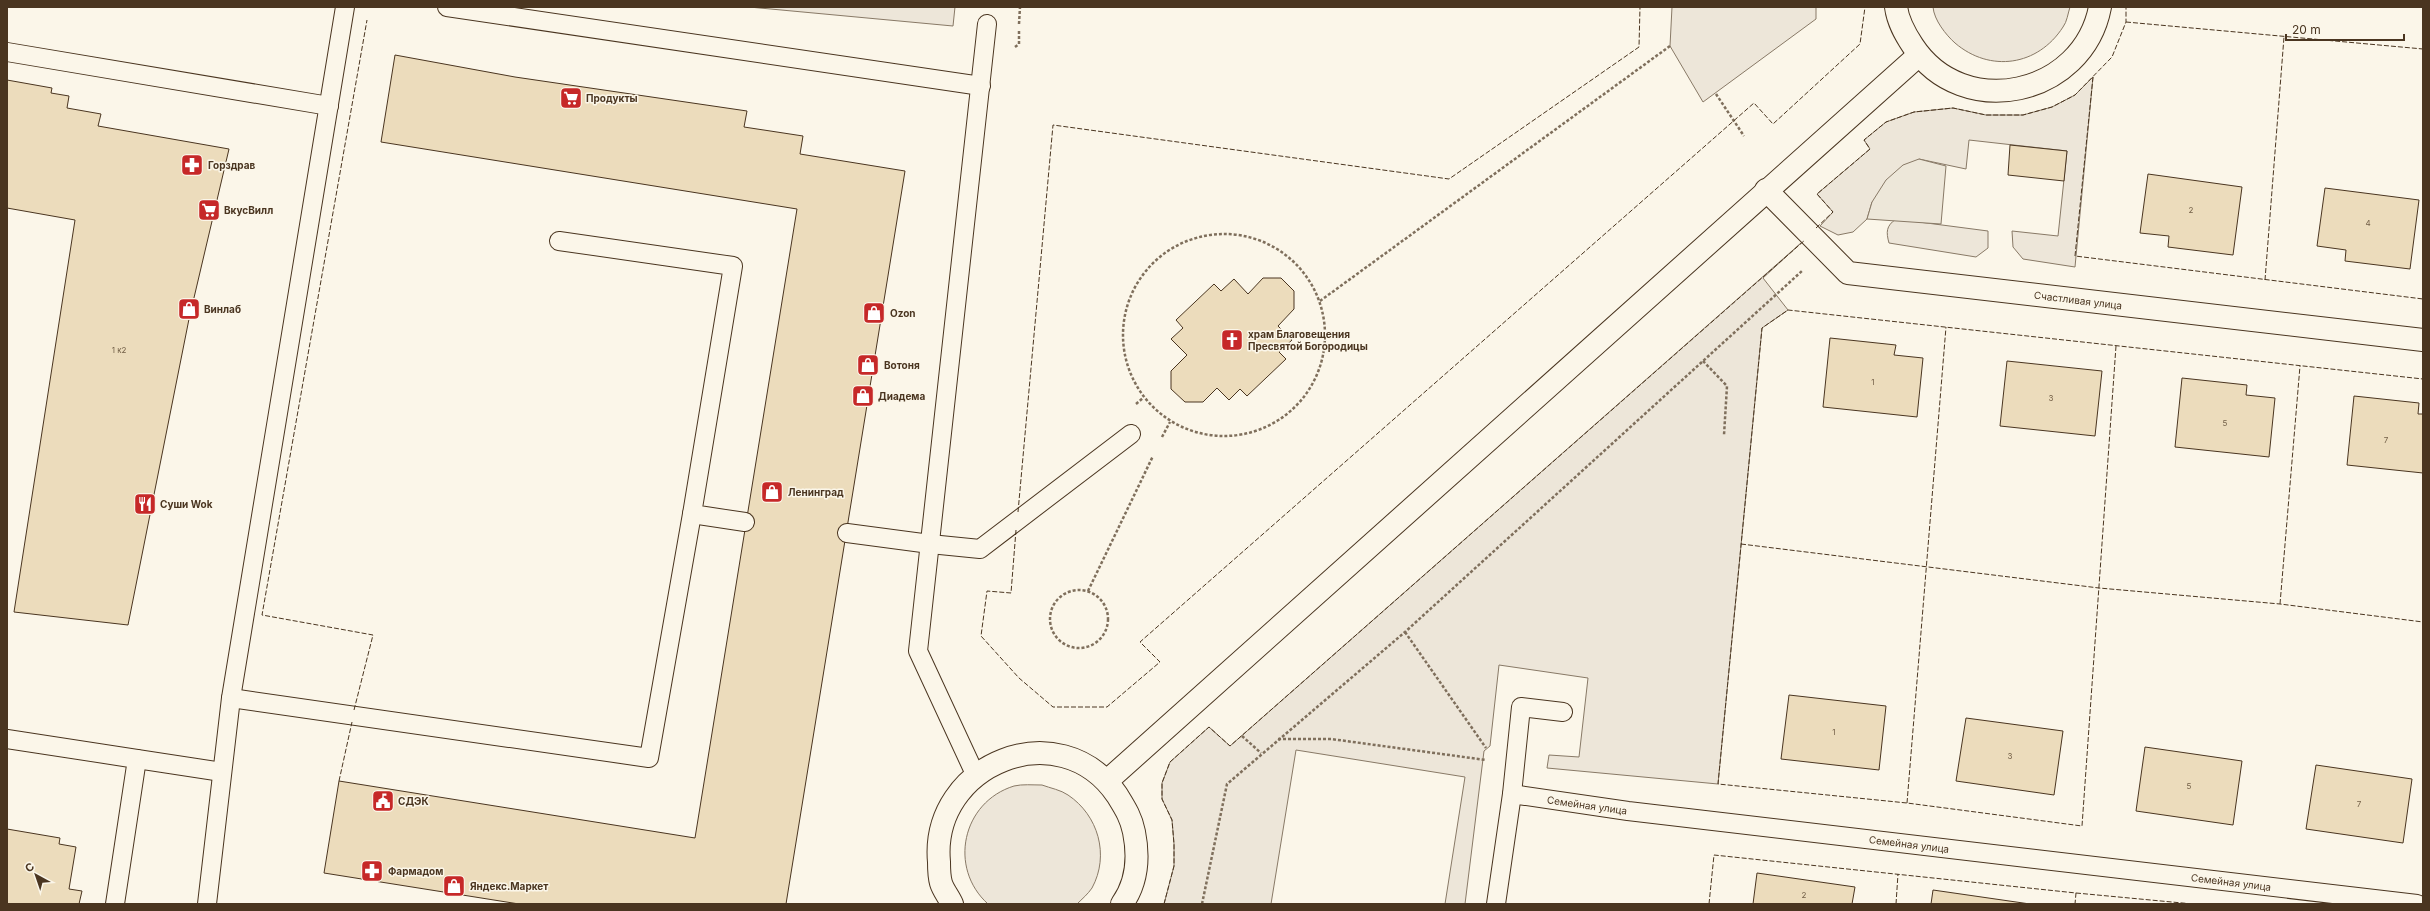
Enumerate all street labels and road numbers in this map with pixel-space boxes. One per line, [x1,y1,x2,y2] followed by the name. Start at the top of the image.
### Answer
[2033,289,2123,311] street label: Счастливая улица
[1546,793,1628,817] street label: Семейная улица
[1868,833,1950,855] street label: Семейная улица
[2190,871,2272,893] street label: Семейная улица

